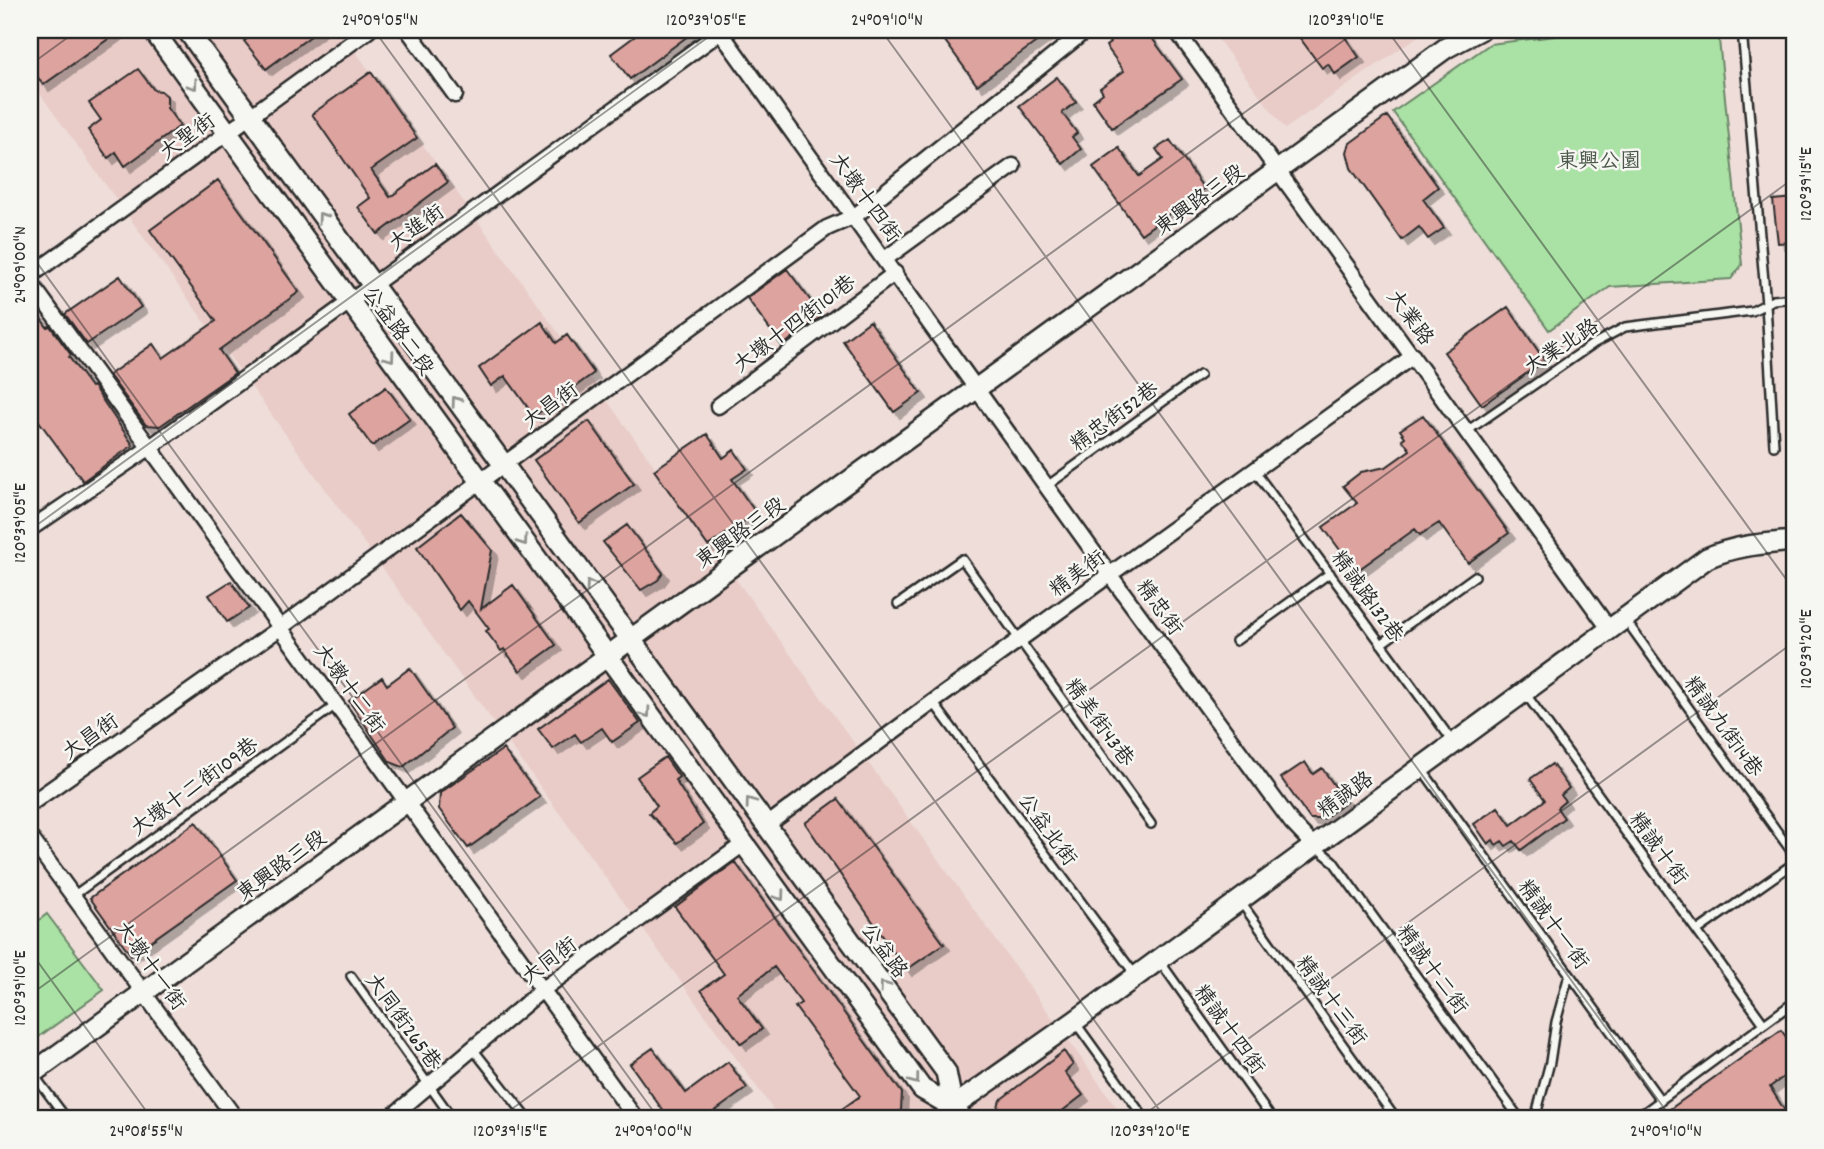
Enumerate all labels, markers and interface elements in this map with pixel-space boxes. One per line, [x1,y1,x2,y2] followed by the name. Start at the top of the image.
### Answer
[342,9,418,34] text: 24°09'05"N
[666,9,746,34] text: 120°39'05"E
[851,9,923,34] text: 24°09'10"N
[1308,9,1384,34] text: 120°39'10"E
[185,77,197,90] one-way arrow
[154,108,223,169] street label: 大聖街
[821,147,907,250] street label: 大墩十四街
[1795,147,1820,221] text: 120°39'15"E
[1557,148,1641,178] park label: 東興公園
[1149,158,1252,244] street label: 東興路三段
[383,199,452,260] street label: 大進街
[318,212,330,225] one-way arrow
[9,226,34,304] text: 24°09'00"N
[728,269,863,382] street label: 大墩十四街101巷
[354,280,440,383] street label: 公益路二段
[1378,284,1439,353] street label: 大業路
[1519,313,1606,384] street label: 大業北路
[382,349,395,362] one-way arrow
[1065,376,1166,461] street label: 精忠街52巷
[517,377,586,438] street label: 大昌街
[451,396,464,409] one-way arrow
[9,483,34,563] text: 120°39'05"E
[690,491,793,577] street label: 東興路三段
[515,533,527,546] one-way arrow
[1044,545,1113,606] street label: 精美街
[1322,546,1409,650] street label: 精誠路132巷
[1127,574,1188,643] street label: 精忠街
[586,580,598,593] one-way arrow
[1795,609,1820,689] text: 120°39'20"E
[305,638,391,741] street label: 大墩十二街
[1675,671,1768,784] street label: 精誠九街14巷
[1055,674,1140,774] street label: 精美街43巷
[638,705,650,718] one-way arrow
[57,708,126,769] street label: 大昌街
[126,732,266,845] street label: 大墩十二街109巷
[1312,766,1381,827] street label: 精誠路
[1009,788,1082,874] street label: 公益北街
[745,797,758,810] one-way arrow
[1620,807,1693,893] street label: 精誠十街
[231,824,334,910] street label: 東興路三段
[1509,874,1595,977] street label: 精誠十一街
[772,888,785,901] one-way arrow
[106,915,192,1018] street label: 大墩十一街
[852,917,913,986] street label: 公益路
[1388,919,1474,1022] street label: 精誠十二街
[517,931,585,993] street label: 大同街
[9,950,34,1026] text: 120°39'10"E
[1287,950,1373,1053] street label: 精誠十三街
[356,968,447,1077] street label: 大同街265巷
[1185,979,1271,1082] street label: 精誠十四街
[879,981,892,994] one-way arrow
[907,1072,919,1084] one-way arrow
[109,1120,183,1145] text: 24°08'55"N
[473,1120,547,1145] text: 120°39'15"E
[614,1120,692,1145] text: 24°09'00"N
[1110,1120,1190,1145] text: 120°39'20"E
[1630,1120,1702,1145] text: 24°09'10"N

